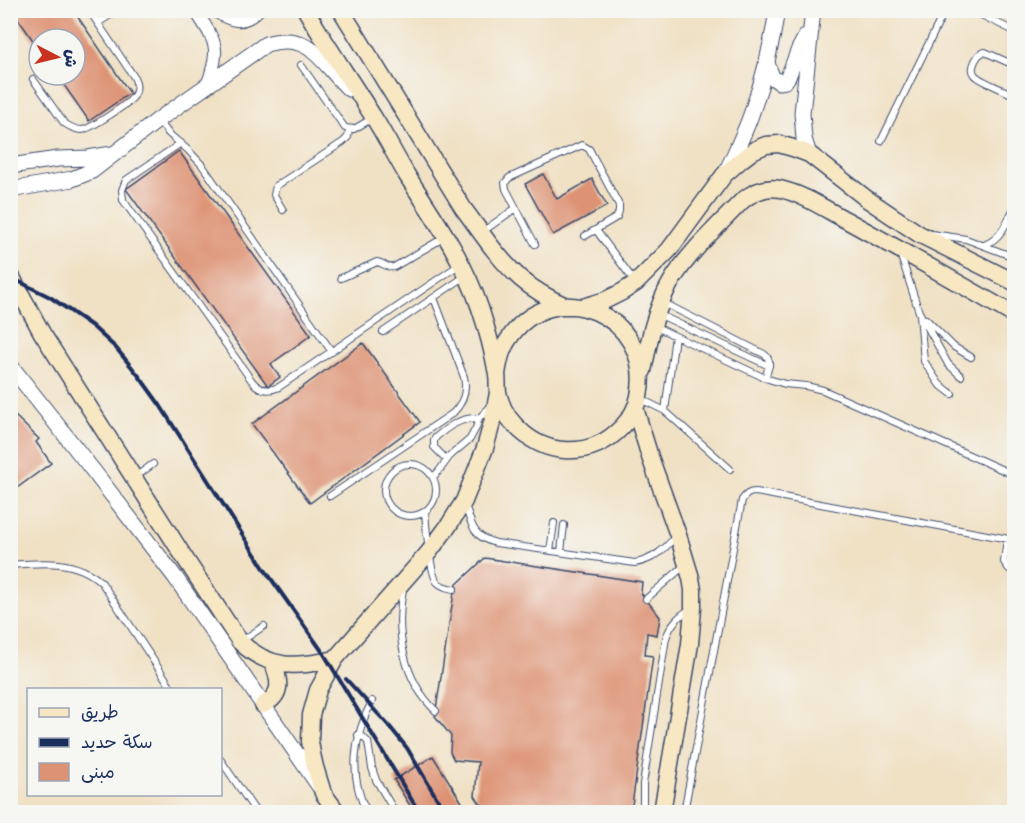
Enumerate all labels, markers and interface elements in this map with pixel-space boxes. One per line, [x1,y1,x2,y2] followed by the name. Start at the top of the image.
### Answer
[27,27,87,87] north arrow
[61,49,84,69] text: ش
[27,688,222,796] legend
[81,699,119,723] text: طريق
[81,729,153,753] text: سكة حديد
[81,759,115,783] text: مبنى

